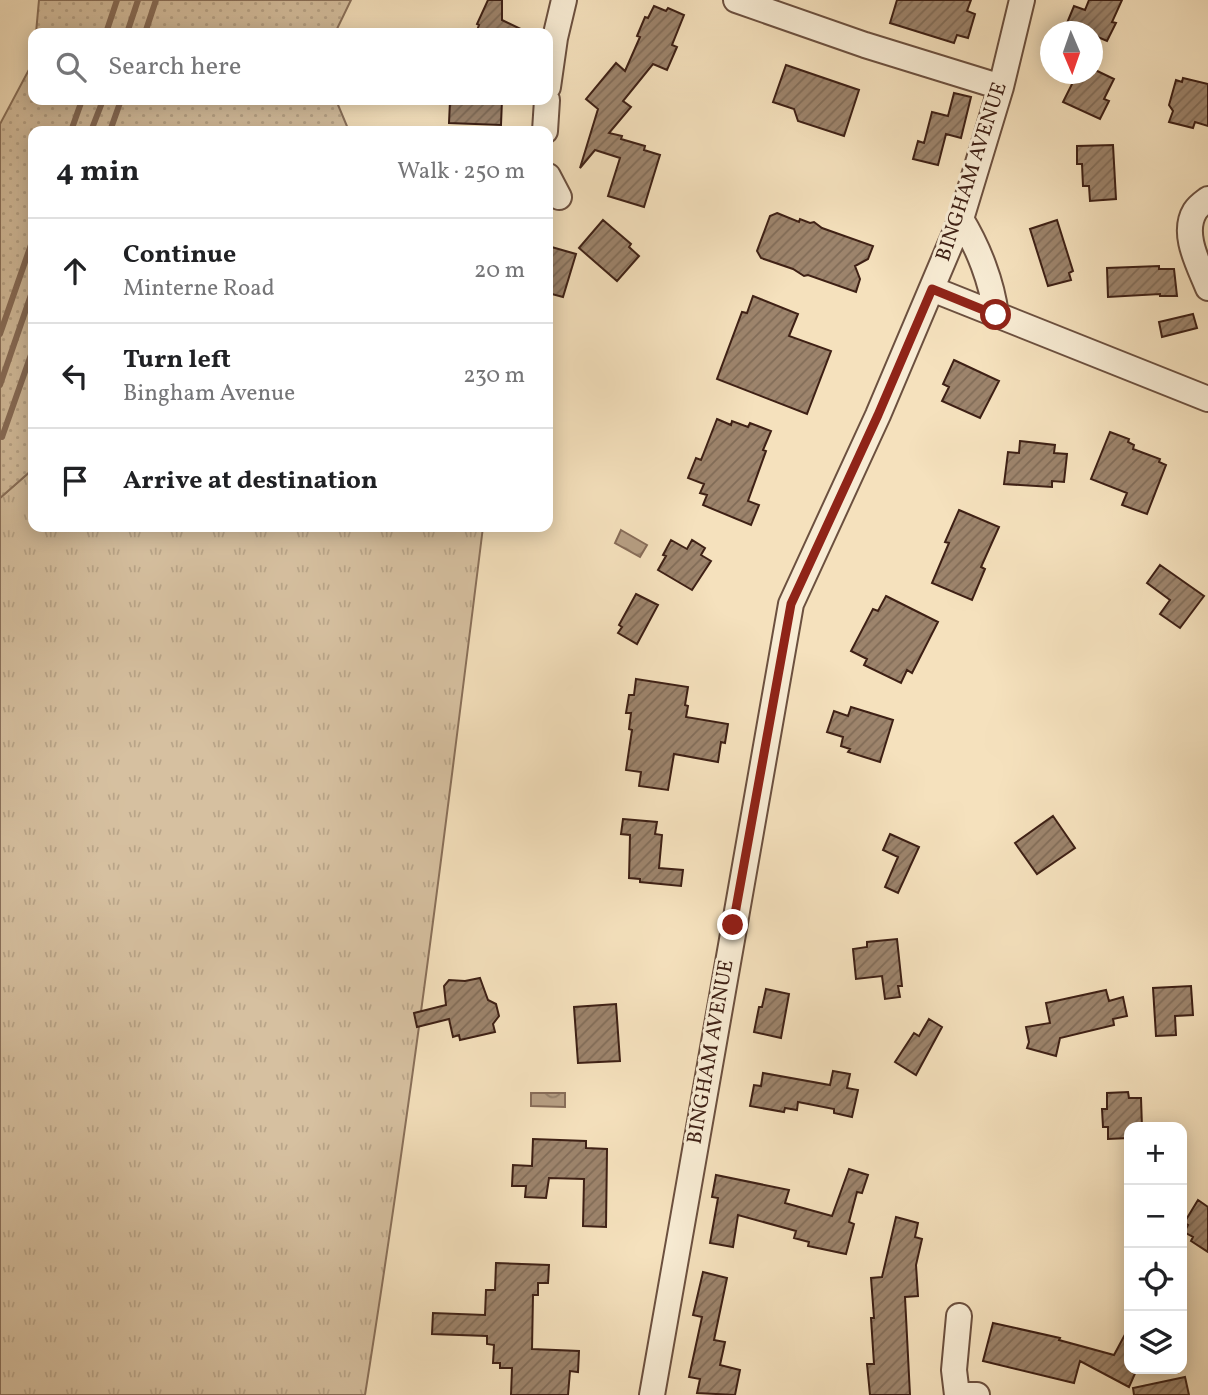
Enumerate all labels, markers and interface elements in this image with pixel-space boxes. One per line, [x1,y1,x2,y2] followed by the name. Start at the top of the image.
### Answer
[1040,21,1103,84] north arrow
[28,28,553,105] search box
[52,48,90,86] icon: search
[108,49,241,85] text: Search here
[929,79,1015,265] street label: BINGHAM AVENUE
[56,151,140,193] text: 4 min
[397,156,525,188] text: Walk · 250 m
[123,237,236,273] text: Continue
[56,252,94,290] icon: ahead
[474,255,525,287] text: 20 m
[123,273,275,305] text: Minterne Road
[980,299,1011,330] route start
[123,342,231,378] text: Turn left
[56,357,94,395] icon: left
[463,360,525,392] text: 230 m
[123,378,295,410] text: Bingham Avenue
[56,462,94,500] icon: arrive
[123,463,378,499] text: Arrive at destination
[717,909,748,940] route end
[680,957,742,1147] street label: BINGHAM AVENUE
[1124,1122,1187,1374] map controls
[1124,1122,1187,1185] button: +
[1124,1185,1187,1248] button: −
[1124,1248,1187,1311] button: locate
[1124,1311,1187,1374] button: layers

